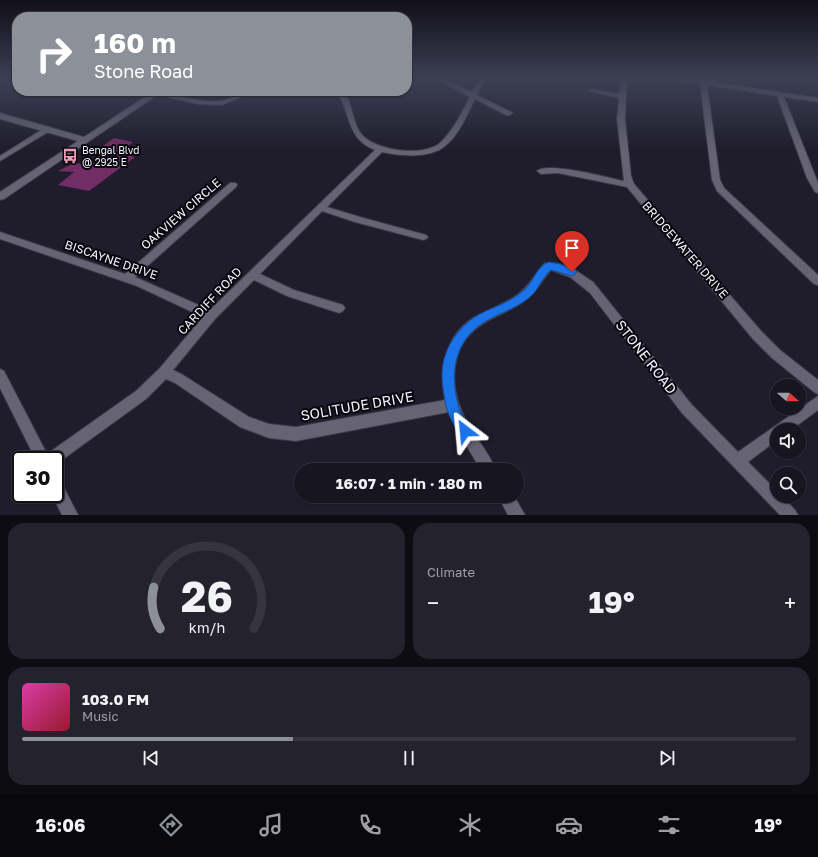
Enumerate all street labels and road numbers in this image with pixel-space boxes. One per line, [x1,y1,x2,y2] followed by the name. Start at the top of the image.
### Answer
[138,175,224,252] street label: OAKVIEW CIRCLE
[639,198,732,301] street label: BRIDGEWATER DRIVE
[63,237,159,282] street label: BISCAYNE DRIVE
[175,264,245,338] street label: CARDIFF ROAD
[612,316,681,397] street label: STONE ROAD
[299,387,415,424] street label: SOLITUDE DRIVE

